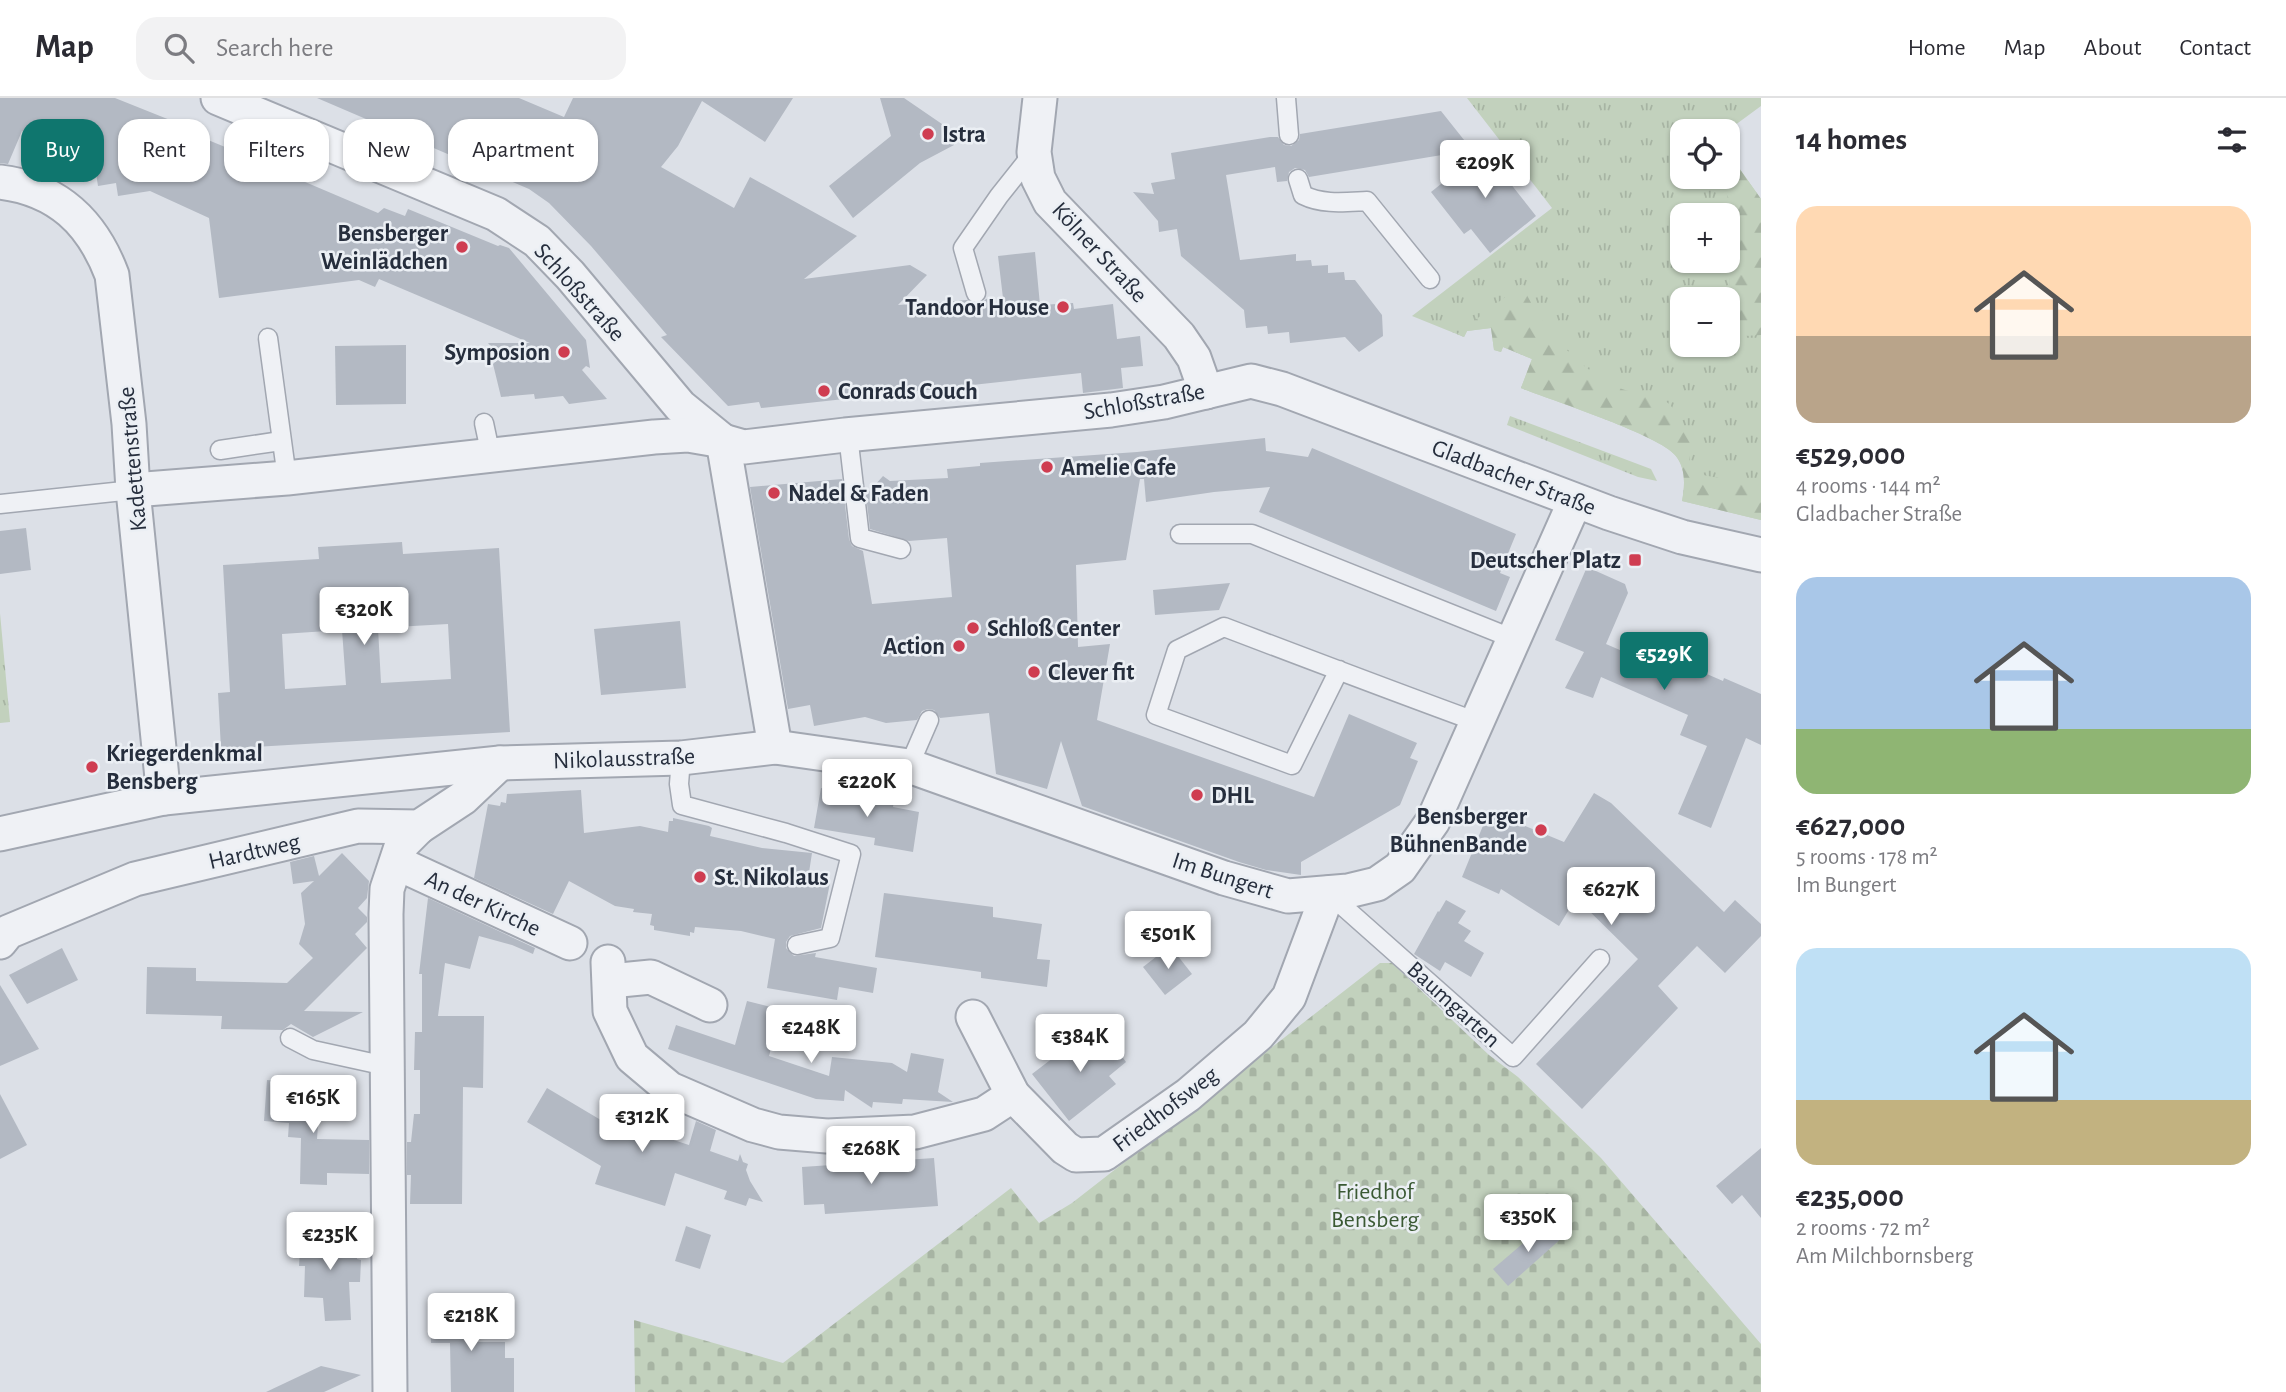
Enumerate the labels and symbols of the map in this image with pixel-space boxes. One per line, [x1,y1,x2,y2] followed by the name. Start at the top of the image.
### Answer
[942,123,986,147] place label: Istra
[920,126,936,142] marker: Istra
[1436,140,1534,200] pin: €209K
[1047,198,1151,307] street label: Kölner Straße
[321,222,449,274] place label: Bensberger Weinlädchen
[454,239,470,255] marker: Bensberger Weinlädchen
[529,239,629,346] street label: Schloßstraße
[905,296,1049,320] place label: Tandoor House
[1055,299,1071,315] marker: Tandoor House
[444,341,550,365] place label: Symposion
[556,344,572,360] marker: Symposion
[838,380,978,404] place label: Conrads Couch
[1082,380,1207,424] street label: Schloßstraße
[816,383,832,399] marker: Conrads Couch
[115,385,151,532] street label: Kadettenstraße
[1428,436,1599,520] street label: Gladbacher Straße
[1061,456,1176,480] place label: Amelie Cafe
[1039,459,1055,475] marker: Amelie Cafe
[788,482,929,506] place label: Nadel & Faden
[766,485,782,501] marker: Nadel & Faden
[1470,549,1621,573] place label: Deutscher Platz
[1627,552,1643,568] marker: Deutscher Platz
[315,588,413,647] pin: €320K
[987,617,1121,641] place label: Schloß Center
[965,620,981,636] marker: Schloß Center
[1615,632,1713,692] pin: €529K
[883,635,945,659] place label: Action
[951,638,967,654] marker: Action
[1048,661,1134,685] place label: Clever fit
[1026,664,1042,680] marker: Clever fit
[106,742,263,794] place label: Kriegerdenkmal Bensberg
[553,745,696,773] street label: Nikolausstraße
[84,759,100,775] marker: Kriegerdenkmal Bensberg
[818,760,916,819] pin: €220K
[1211,784,1254,808] place label: DHL
[1189,787,1205,803] marker: DHL
[1390,805,1528,857] place label: Bensberger BühnenBande
[1533,822,1549,838] marker: Bensberger BühnenBande
[206,830,303,874] street label: Hardtweg
[1169,848,1277,904] street label: Im Bungert
[714,866,829,890] place label: St. Nikolaus
[421,867,544,941] street label: An der Kirche
[1562,868,1660,927] pin: €627K
[692,869,708,885] marker: St. Nikolaus
[1119,912,1217,971] pin: €501K
[1402,957,1504,1052] street label: Baumgarten
[762,1006,860,1065] pin: €248K
[1031,1014,1129,1074] pin: €384K
[1109,1062,1223,1157] street label: Friedhofsweg
[264,1076,362,1135] pin: €165K
[593,1094,691,1154] pin: €312K
[822,1126,920,1186] pin: €268K
[1331,1180,1419,1232] park label: Friedhof Bensberg
[1479,1194,1577,1254] pin: €350K
[281,1212,379,1272] pin: €235K
[422,1294,520,1353] pin: €218K

